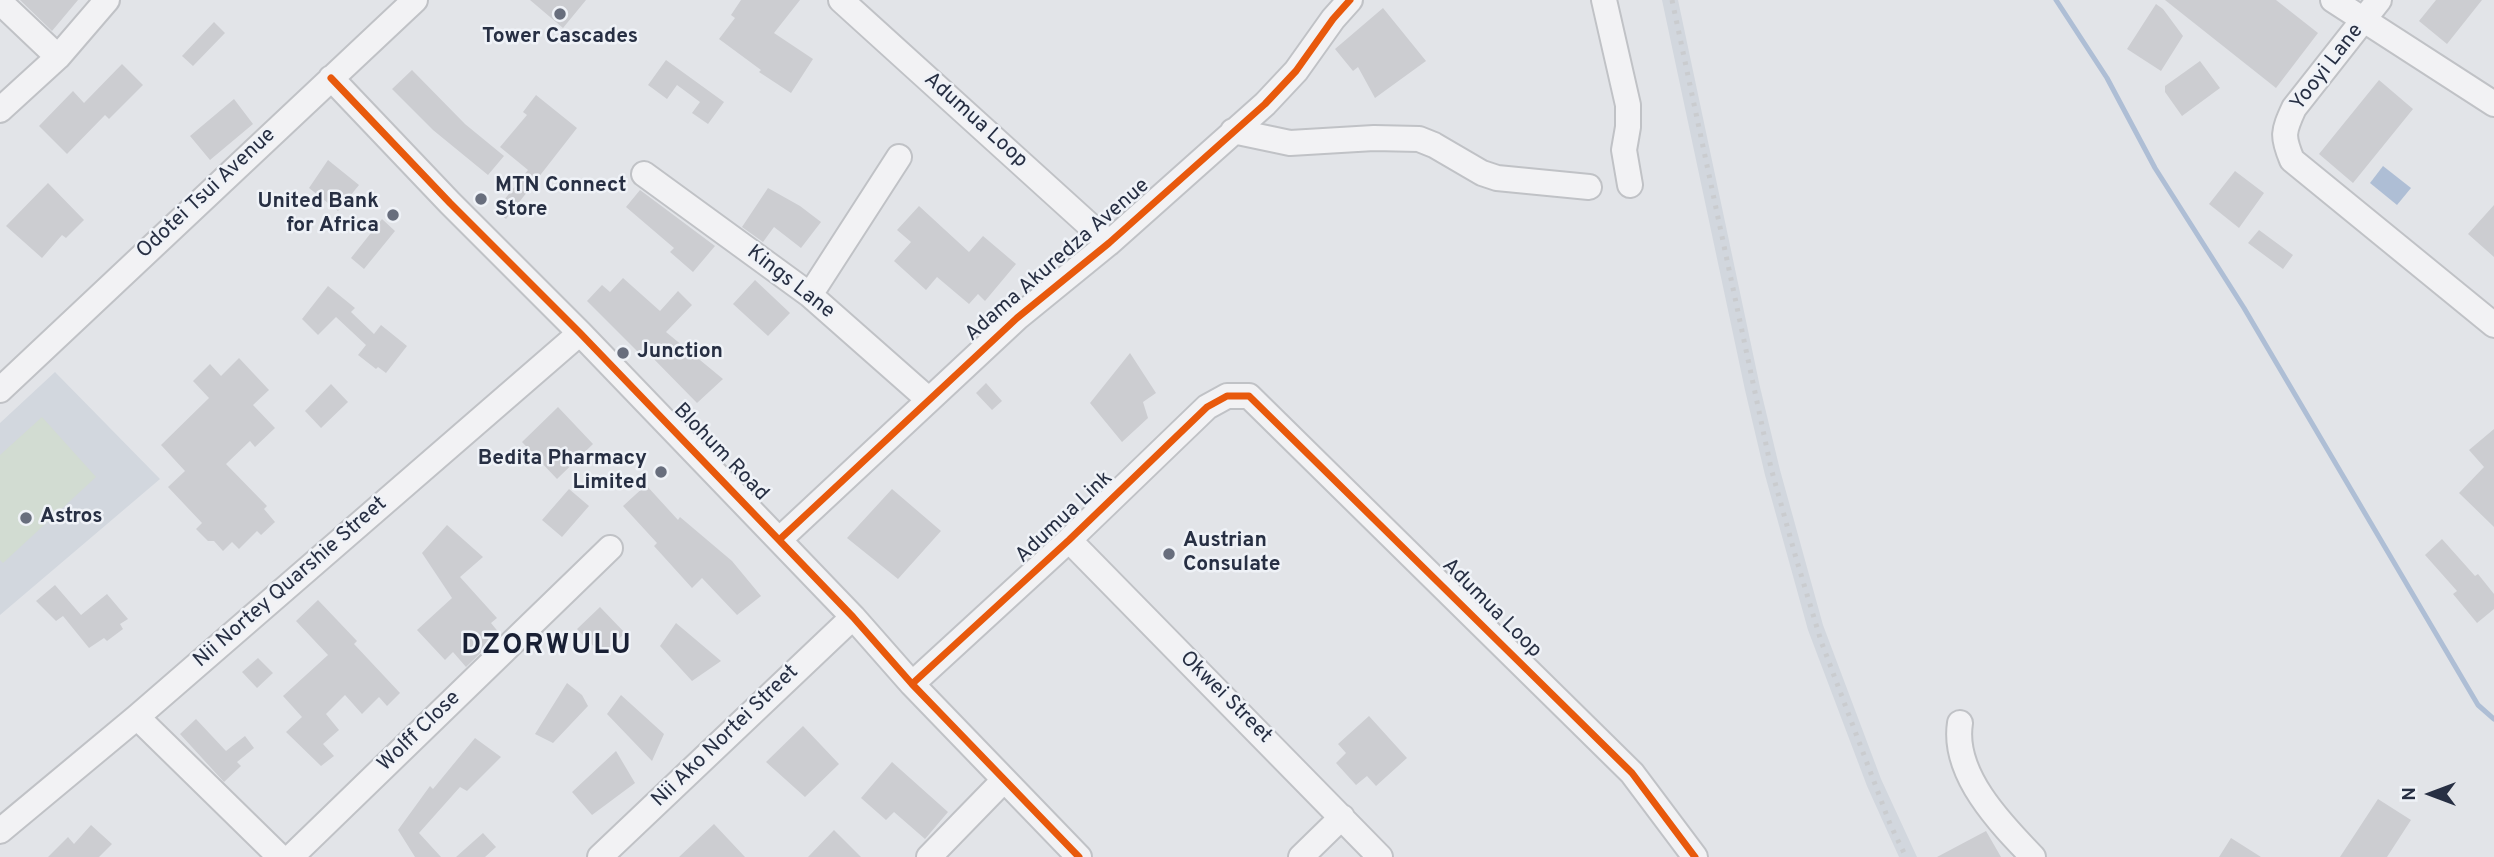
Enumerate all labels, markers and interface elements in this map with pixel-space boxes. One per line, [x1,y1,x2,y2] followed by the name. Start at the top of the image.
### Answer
[552,6,568,22] marker: Tower Cascades
[2286,20,2370,116] street label: Yooyi Lane
[482,25,638,51] place label: Tower Cascades
[918,68,1032,174] street label: Adumua Loop
[132,123,282,265] street label: Odotei Tsui Avenue
[495,174,627,224] place label: MTN Connect Store
[961,174,1155,348] street label: Adama Akuredza Avenue
[257,190,379,240] place label: United Bank for Africa
[473,191,489,207] marker: MTN Connect Store
[385,207,401,223] marker: United Bank for Africa
[741,241,839,325] street label: Kings Lane
[637,340,723,366] place label: Junction
[615,345,631,361] marker: Junction
[667,399,773,507] street label: Blohum Road
[478,447,647,497] place label: Bedita Pharmacy Limited
[653,464,669,480] marker: Bedita Pharmacy Limited
[1011,467,1119,569] street label: Adumua Link
[189,492,393,674] street label: Nii Nortey Quarshie Street
[40,505,103,531] place label: Astros
[18,510,34,526] marker: Astros
[1183,529,1280,579] place label: Austrian Consulate
[1161,546,1177,562] marker: Austrian Consulate
[1436,554,1546,664] street label: Adumua Loop
[462,630,632,664] district label: DZORWULU
[1174,647,1276,749] street label: Okwei Street
[647,661,805,813] street label: Nii Ako Nortei Street
[373,686,467,778] street label: Wolff Close
[2396,759,2466,829] north arrow
[2398,787,2422,801] text: N

